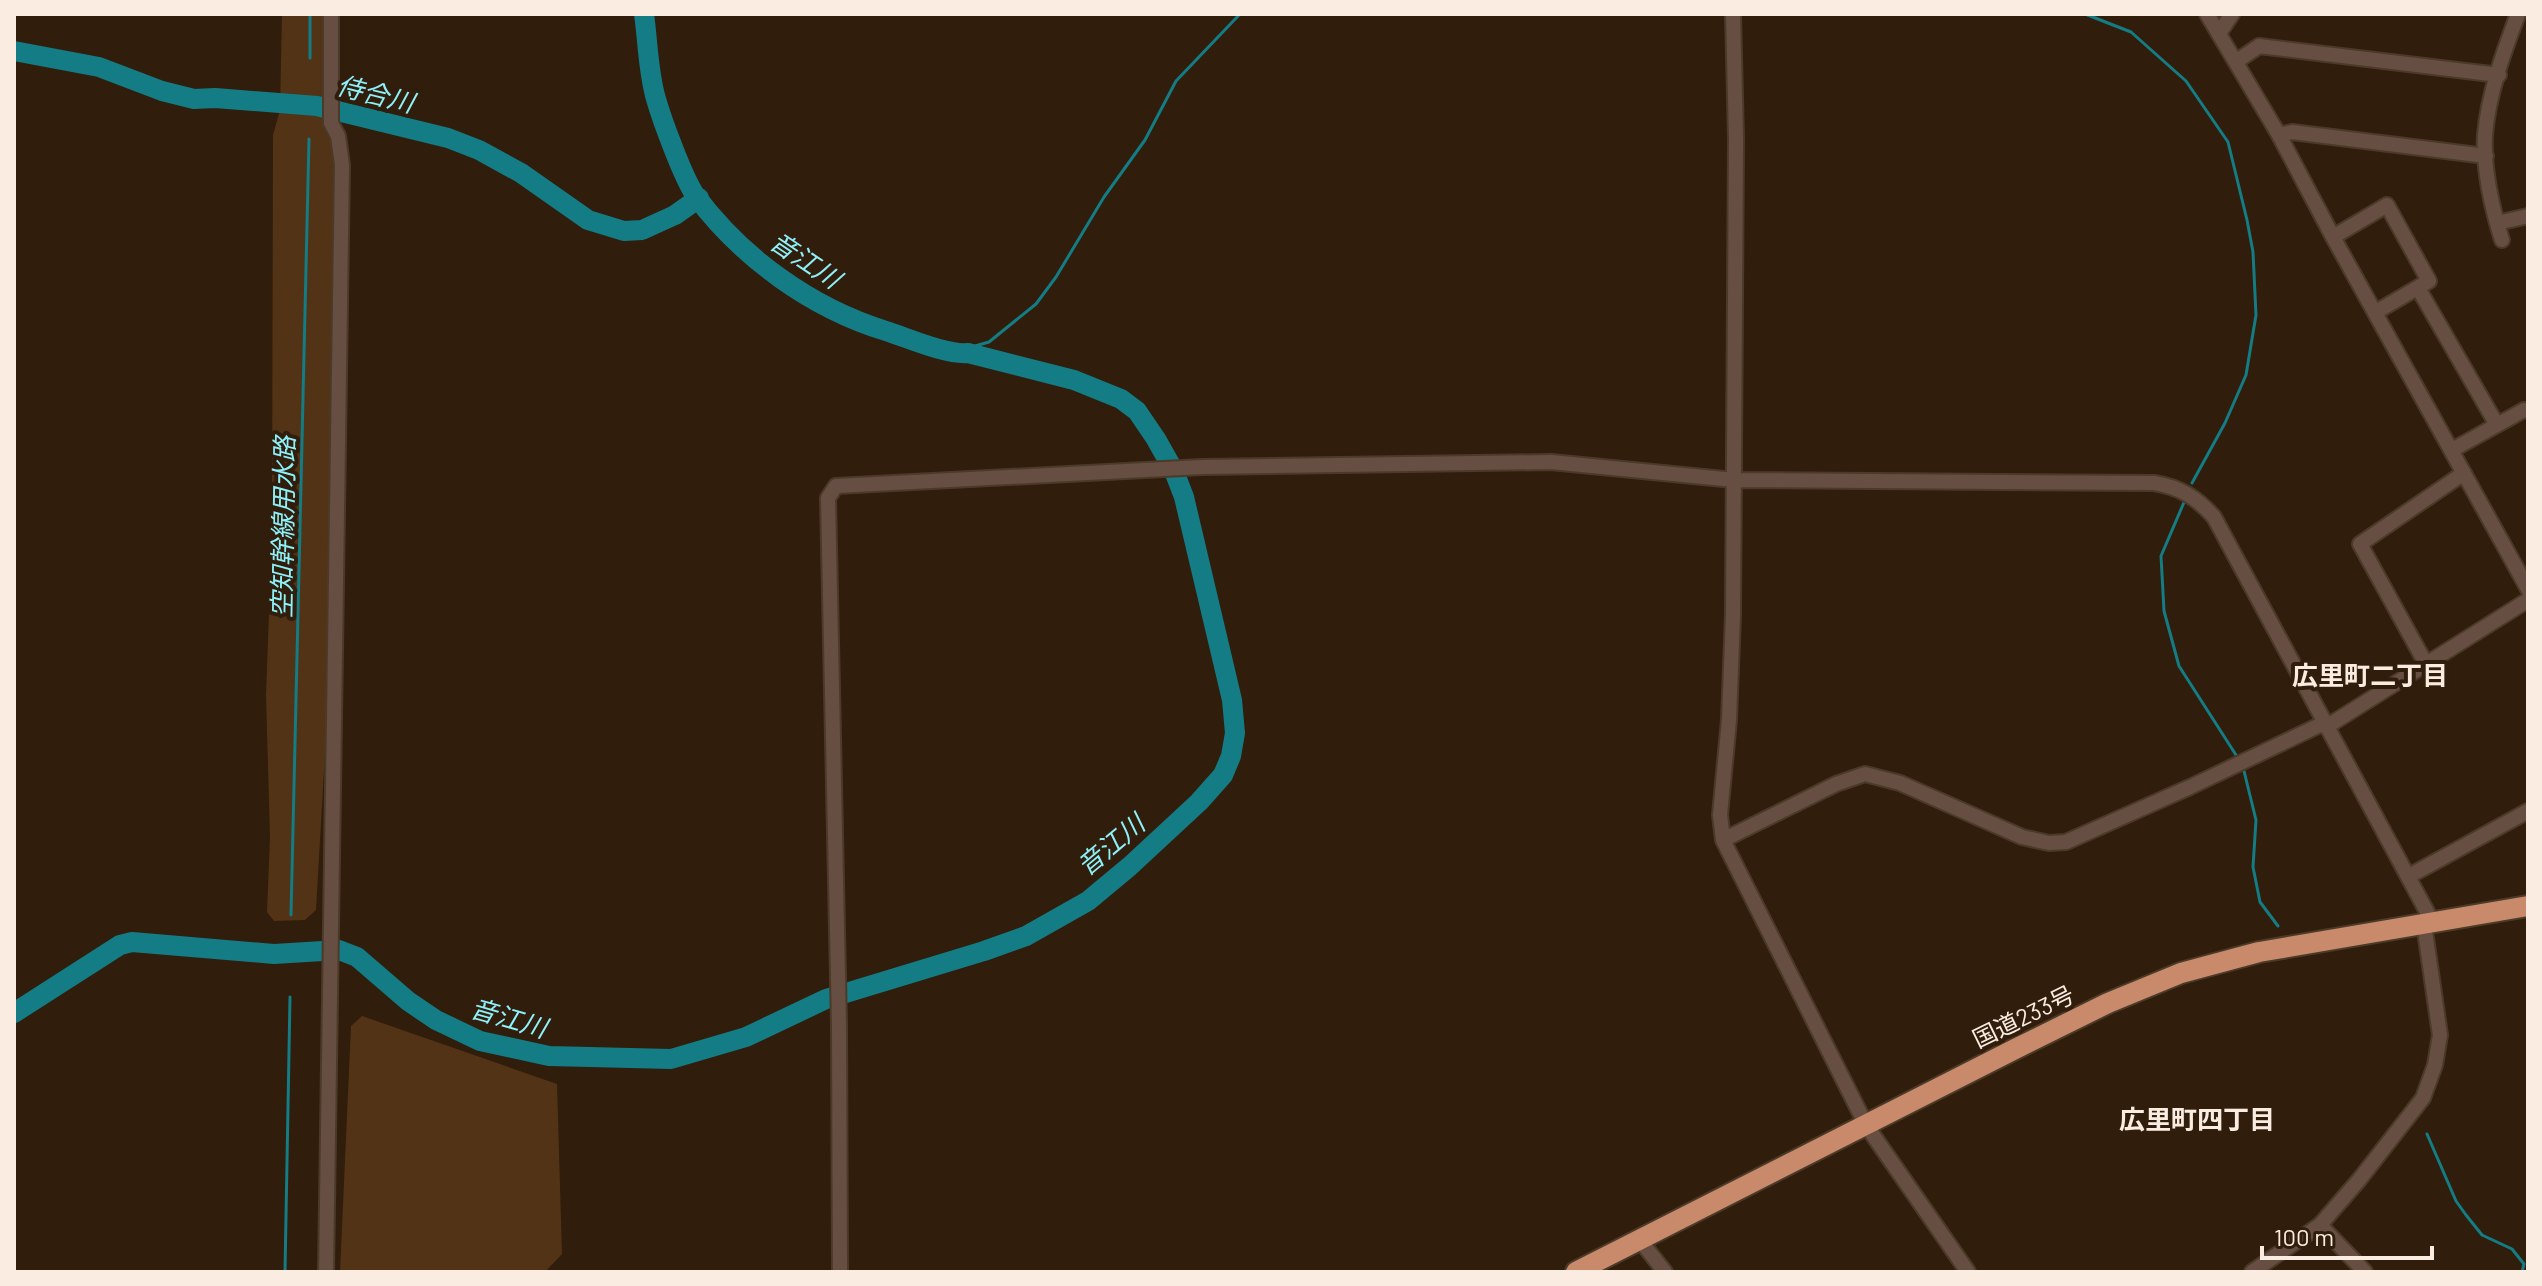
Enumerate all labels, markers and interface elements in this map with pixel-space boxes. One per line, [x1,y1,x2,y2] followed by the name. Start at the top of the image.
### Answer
[334,69,420,118] water label: 侍合川
[765,224,849,295] water label: 音江川
[265,434,299,618] water label: 空知幹線用水路
[2292,659,2448,690] district label: 広里町二丁目
[1070,805,1152,881] water label: 音江川
[1967,979,2079,1053] street label: 国道233号
[467,991,554,1043] water label: 音江川
[2119,1103,2275,1134] district label: 広里町四丁目
[2262,1210,2432,1260] scale bar
[2274,1222,2334,1251] text: 100 m

